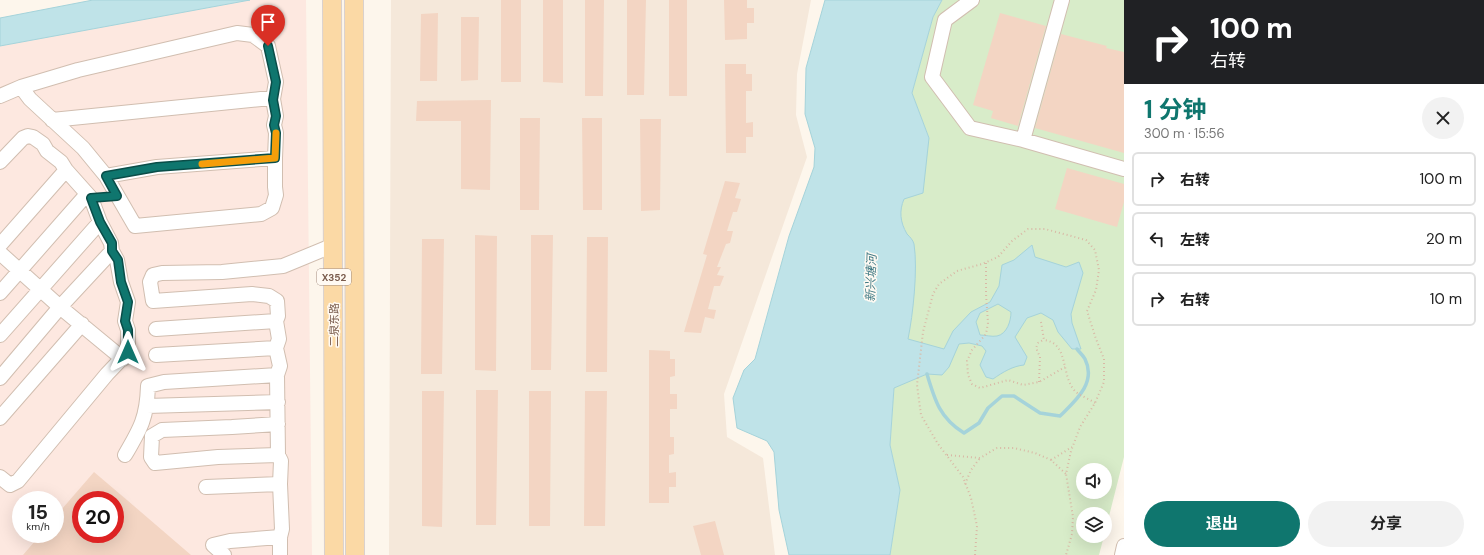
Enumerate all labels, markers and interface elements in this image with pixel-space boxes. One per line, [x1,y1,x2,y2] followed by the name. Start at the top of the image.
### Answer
[251,5,285,46] pin
[1210,10,1293,47] text: 100 m
[257,11,279,33] icon: arrive
[1144,16,1196,68] icon: right
[1210,49,1246,73] text: 右转
[1144,94,1206,125] text: 1 分钟
[1422,97,1464,139] button: close
[1144,125,1225,142] text: 300 m · 15:56
[1146,168,1168,190] icon: right
[1419,169,1462,189] text: 100 m
[1180,170,1210,190] text: 右转
[1146,228,1168,250] icon: left
[1426,229,1462,249] text: 20 m
[1180,230,1210,250] text: 左转
[862,252,880,302] water label: 新兴塘河
[317,269,351,285] road number: X352
[1146,288,1168,310] icon: right
[1430,289,1462,309] text: 10 m
[1180,290,1210,310] text: 右转
[327,303,341,347] street label: 二泉东路
[107,331,149,373] position arrow
[1076,463,1112,543] map controls
[1076,463,1112,499] button: sound
[72,491,124,543] speed limit sign: 20
[28,499,48,525] text: 15
[1144,501,1300,547] button: 退出
[1308,501,1464,547] button: 分享
[1076,507,1112,543] button: layers
[26,520,50,533] text: km/h

